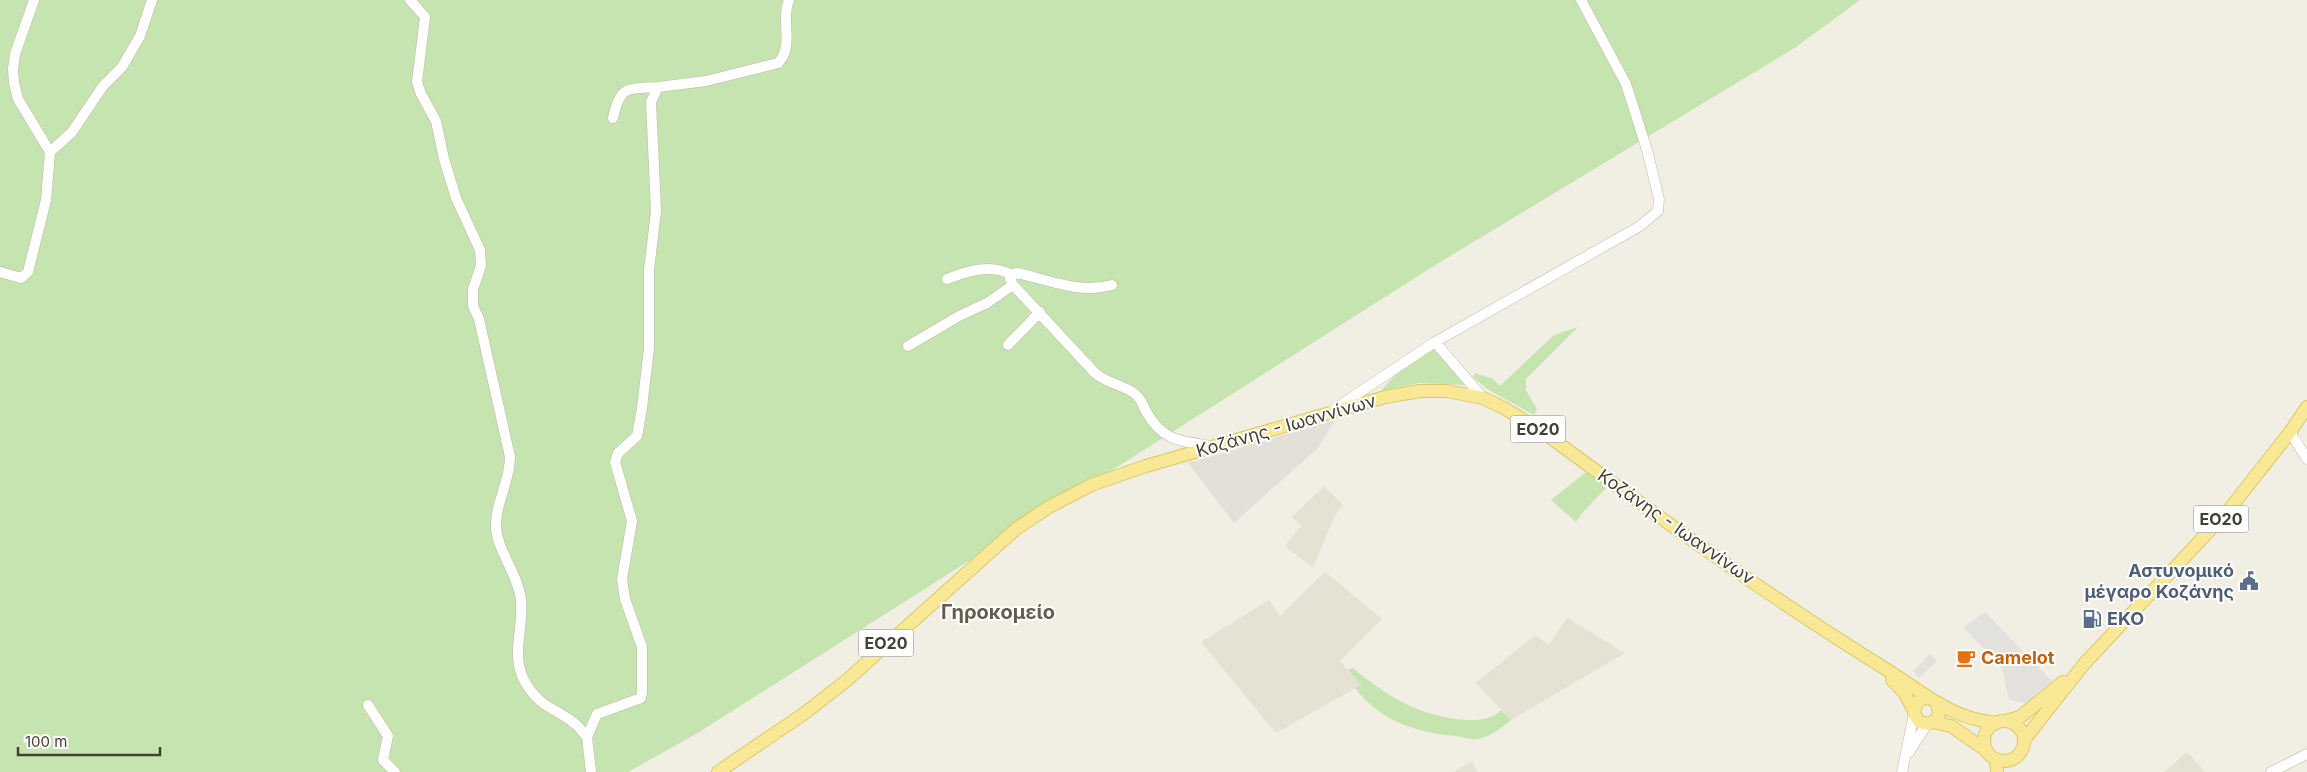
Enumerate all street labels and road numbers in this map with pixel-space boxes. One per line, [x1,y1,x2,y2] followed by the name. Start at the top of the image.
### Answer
[1194,390,1379,461] street label: Κοζάνης - Ιωαννίνων
[1510,416,1566,442] road number: ΕΟ20
[1594,465,1759,589] street label: Κοζάνης - Ιωαννίνων
[2194,506,2248,532] road number: ΕΟ20
[858,630,914,656] road number: ΕΟ20

